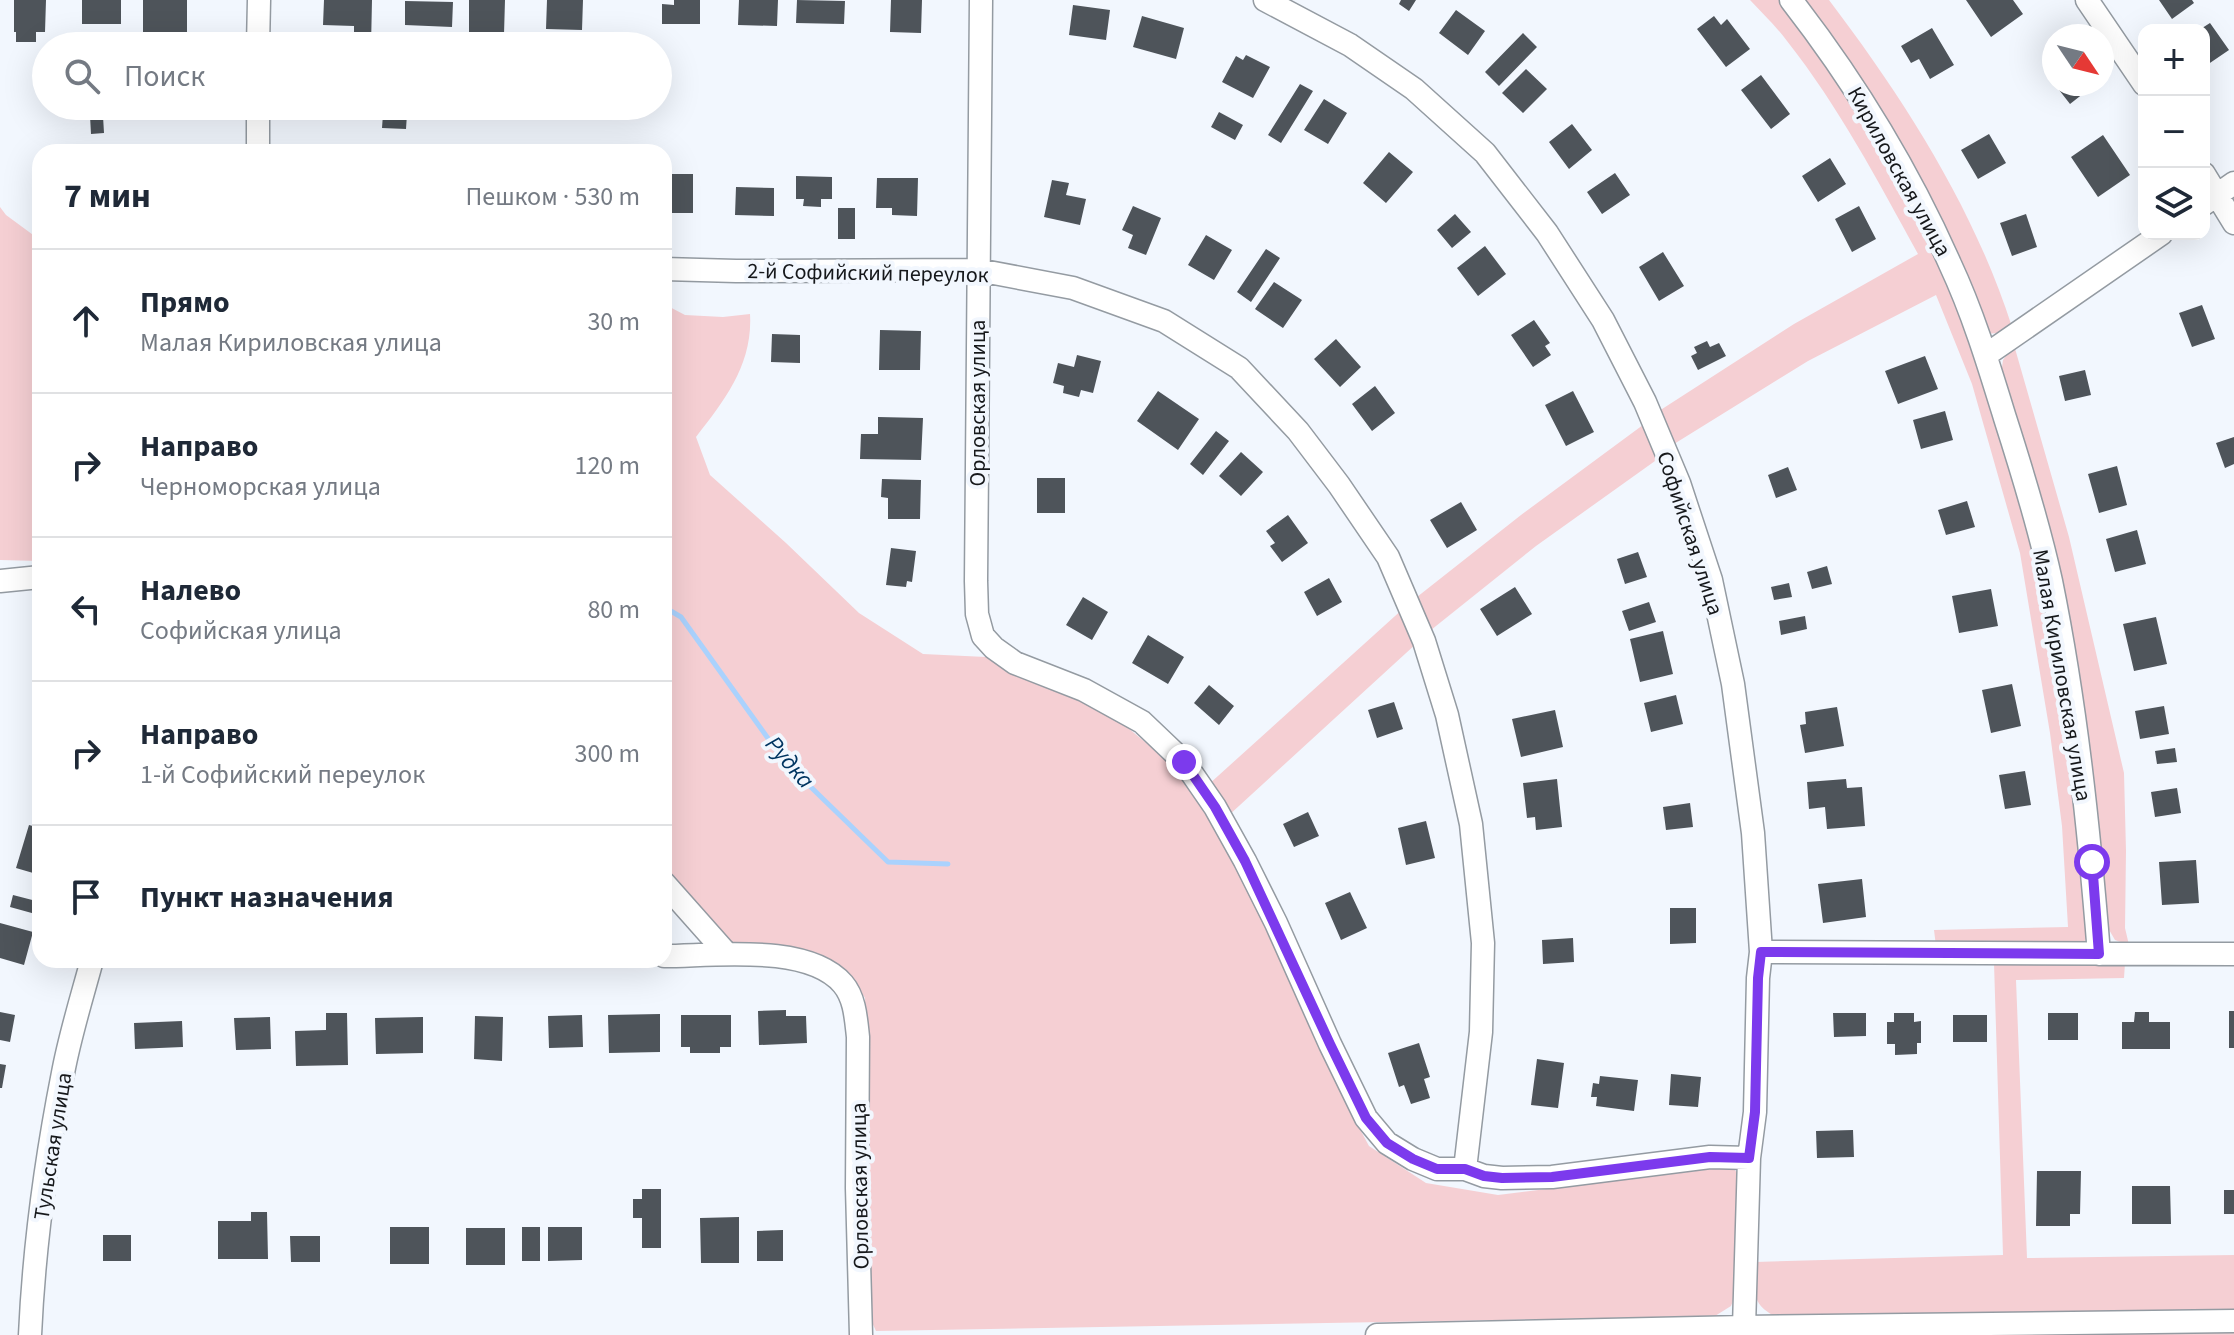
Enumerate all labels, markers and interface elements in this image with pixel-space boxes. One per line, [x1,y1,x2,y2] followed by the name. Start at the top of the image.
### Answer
[2042,24,2114,96] north arrow
[2138,24,2210,240] map controls
[2138,24,2210,96] button: +
[32,32,672,120] search box
[60,54,104,98] icon: search
[124,55,205,98] text: Поиск
[1839,81,1959,262] street label: Кириловская улица
[2138,96,2210,168] button: −
[2138,168,2210,240] button: layers
[64,172,151,221] text: 7 мин
[465,178,640,215] text: Пешком · 530 m
[747,255,989,291] street label: 2-й Софийский переулок
[140,281,230,324] text: Прямо
[64,299,108,343] icon: ahead
[587,303,640,340] text: 30 m
[962,320,994,486] street label: Орловская улица
[140,324,442,361] text: Малая Кириловская улица
[140,425,258,468] text: Направо
[64,443,108,487] icon: right
[574,447,640,484] text: 120 m
[1648,447,1732,619] street label: Софийская улица
[140,468,381,505] text: Черноморская улица
[2024,547,2100,804] street label: Малая Кириловская улица
[140,569,241,612] text: Налево
[64,587,108,631] icon: left
[587,591,640,628] text: 80 m
[140,612,342,649] text: Софийская улица
[140,713,258,756] text: Направо
[757,728,823,797] water label: Рудка
[64,731,108,775] icon: right
[574,735,640,772] text: 300 m
[1166,744,1202,780] route end
[140,756,425,793] text: 1-й Софийский переулок
[2074,844,2110,880] route start
[64,875,108,919] icon: arrive
[140,876,394,919] text: Пункт назначения
[26,1070,80,1222] street label: Тульская улица
[843,1102,877,1270] street label: Орловская улица

